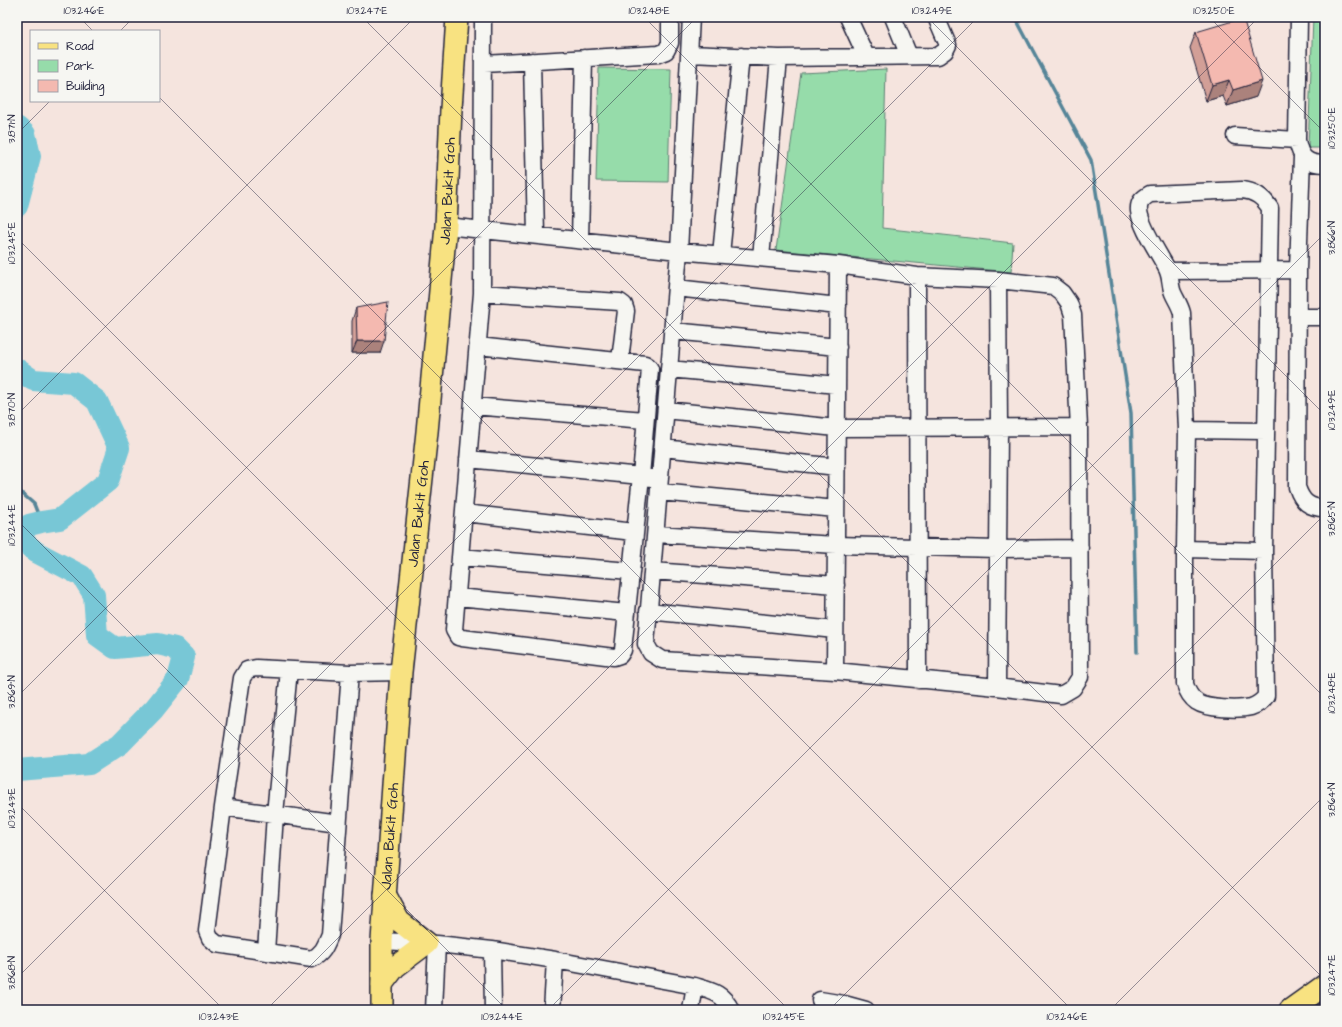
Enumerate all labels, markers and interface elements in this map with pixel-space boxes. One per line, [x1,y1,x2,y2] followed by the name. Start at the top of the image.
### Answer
[64,4,105,18] text: 103.246°E
[347,4,388,18] text: 103.247°E
[628,4,670,18] text: 103.248°E
[912,4,952,18] text: 103.249°E
[1193,4,1235,18] text: 103.250°E
[30,30,160,102] legend
[66,38,94,55] text: Road
[66,58,94,75] text: Park
[66,78,104,96] text: Building
[1325,107,1339,149] text: 103.250°E
[5,115,19,143] text: 3.871°N
[434,136,460,245] street label: Jalan Bukit Goh
[1325,221,1339,255] text: 3.866°N
[5,222,19,264] text: 103.245°E
[1325,390,1339,430] text: 103.249°E
[5,393,19,427] text: 3.870°N
[402,459,434,568] street label: Jalan Bukit Goh
[1325,502,1339,536] text: 3.865°N
[5,504,19,546] text: 103.244°E
[1325,672,1339,714] text: 103.248°E
[5,675,19,709] text: 3.869°N
[375,781,404,891] street label: Jalan Bukit Goh
[1325,783,1339,817] text: 3.864°N
[5,788,19,828] text: 103.243°E
[1325,954,1339,995] text: 103.247°E
[5,956,19,990] text: 3.868°N
[199,1010,239,1024] text: 103.243°E
[481,1010,523,1024] text: 103.244°E
[763,1010,805,1024] text: 103.245°E
[1047,1010,1088,1024] text: 103.246°E

